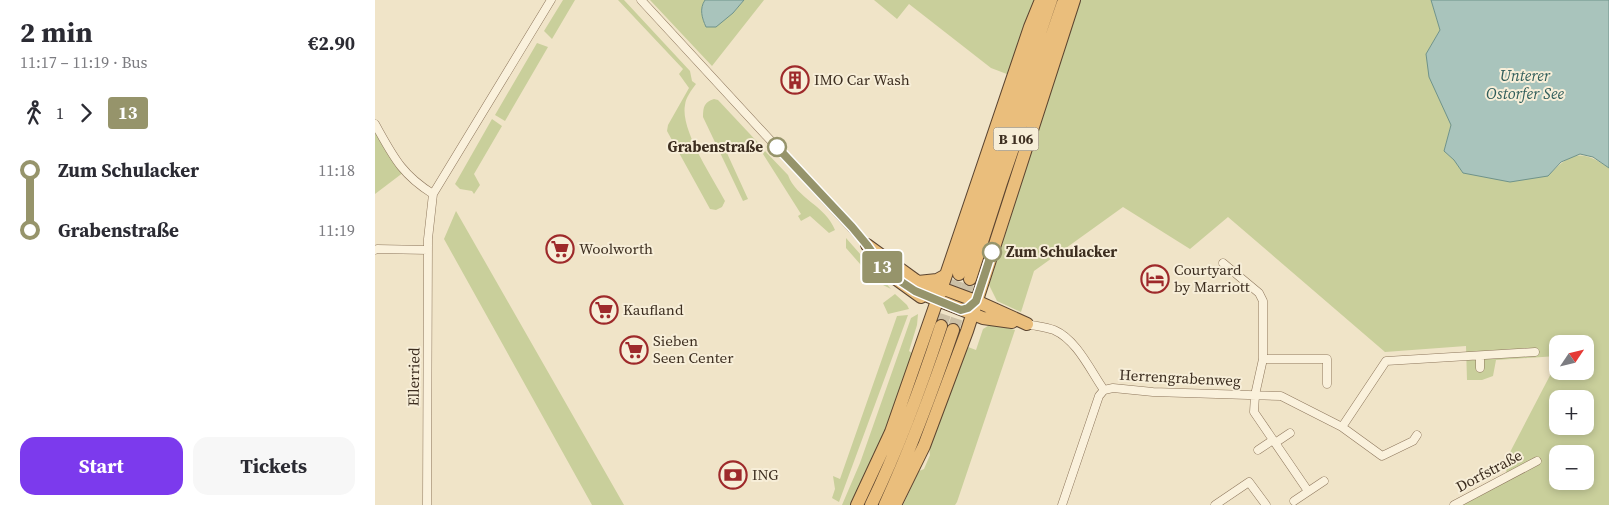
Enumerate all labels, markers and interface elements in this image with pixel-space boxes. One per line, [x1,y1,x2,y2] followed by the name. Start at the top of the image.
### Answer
[20,13,93,51] text: 2 min
[308,30,355,56] text: €2.90
[20,51,148,73] text: 11:17 – 11:19 · Bus
[1486,64,1564,104] water label: Unterer Ostorfer See
[780,65,810,95] building icon: IMO Car Wash
[814,69,910,90] place label: IMO Car Wash
[20,99,48,127] icon: walk
[72,99,100,127] icon: forward
[118,100,138,125] text: 13
[56,102,64,124] text: 1
[993,128,1039,150] road number: B 106
[668,136,763,157] place label: Grabenstraße
[767,137,787,157] marker: Grabenstraße
[58,157,199,183] text: Zum Schulacker
[318,159,355,181] text: 11:18
[58,217,179,243] text: Grabenstraße
[318,219,355,241] text: 11:19
[545,234,575,264] supermarket icon: Woolworth
[579,238,653,259] place label: Woolworth
[1006,241,1117,262] place label: Zum Schulacker
[982,242,1002,262] marker: Zum Schulacker
[859,251,905,283] line badge: 13
[872,254,892,279] text: 13
[1174,259,1250,297] place label: Courtyard by Marriott
[1140,264,1170,294] hotel icon: Courtyard by Marriott
[589,295,619,325] supermarket icon: Kaufland
[623,299,684,320] place label: Kaufland
[653,330,734,368] place label: Sieben Seen Center
[619,335,649,365] supermarket icon: Sieben Seen Center
[1549,335,1594,380] north arrow
[1549,335,1594,490] map controls
[402,347,425,407] street label: Ellerried
[1119,364,1242,391] street label: Herrengrabenweg
[1549,390,1594,435] button: +
[20,437,183,495] button: Start
[193,437,355,495] button: Tickets
[1452,444,1526,497] street label: Dorfstraße
[1549,445,1594,490] button: −
[718,460,748,490] bank icon: ING
[752,464,779,485] place label: ING

